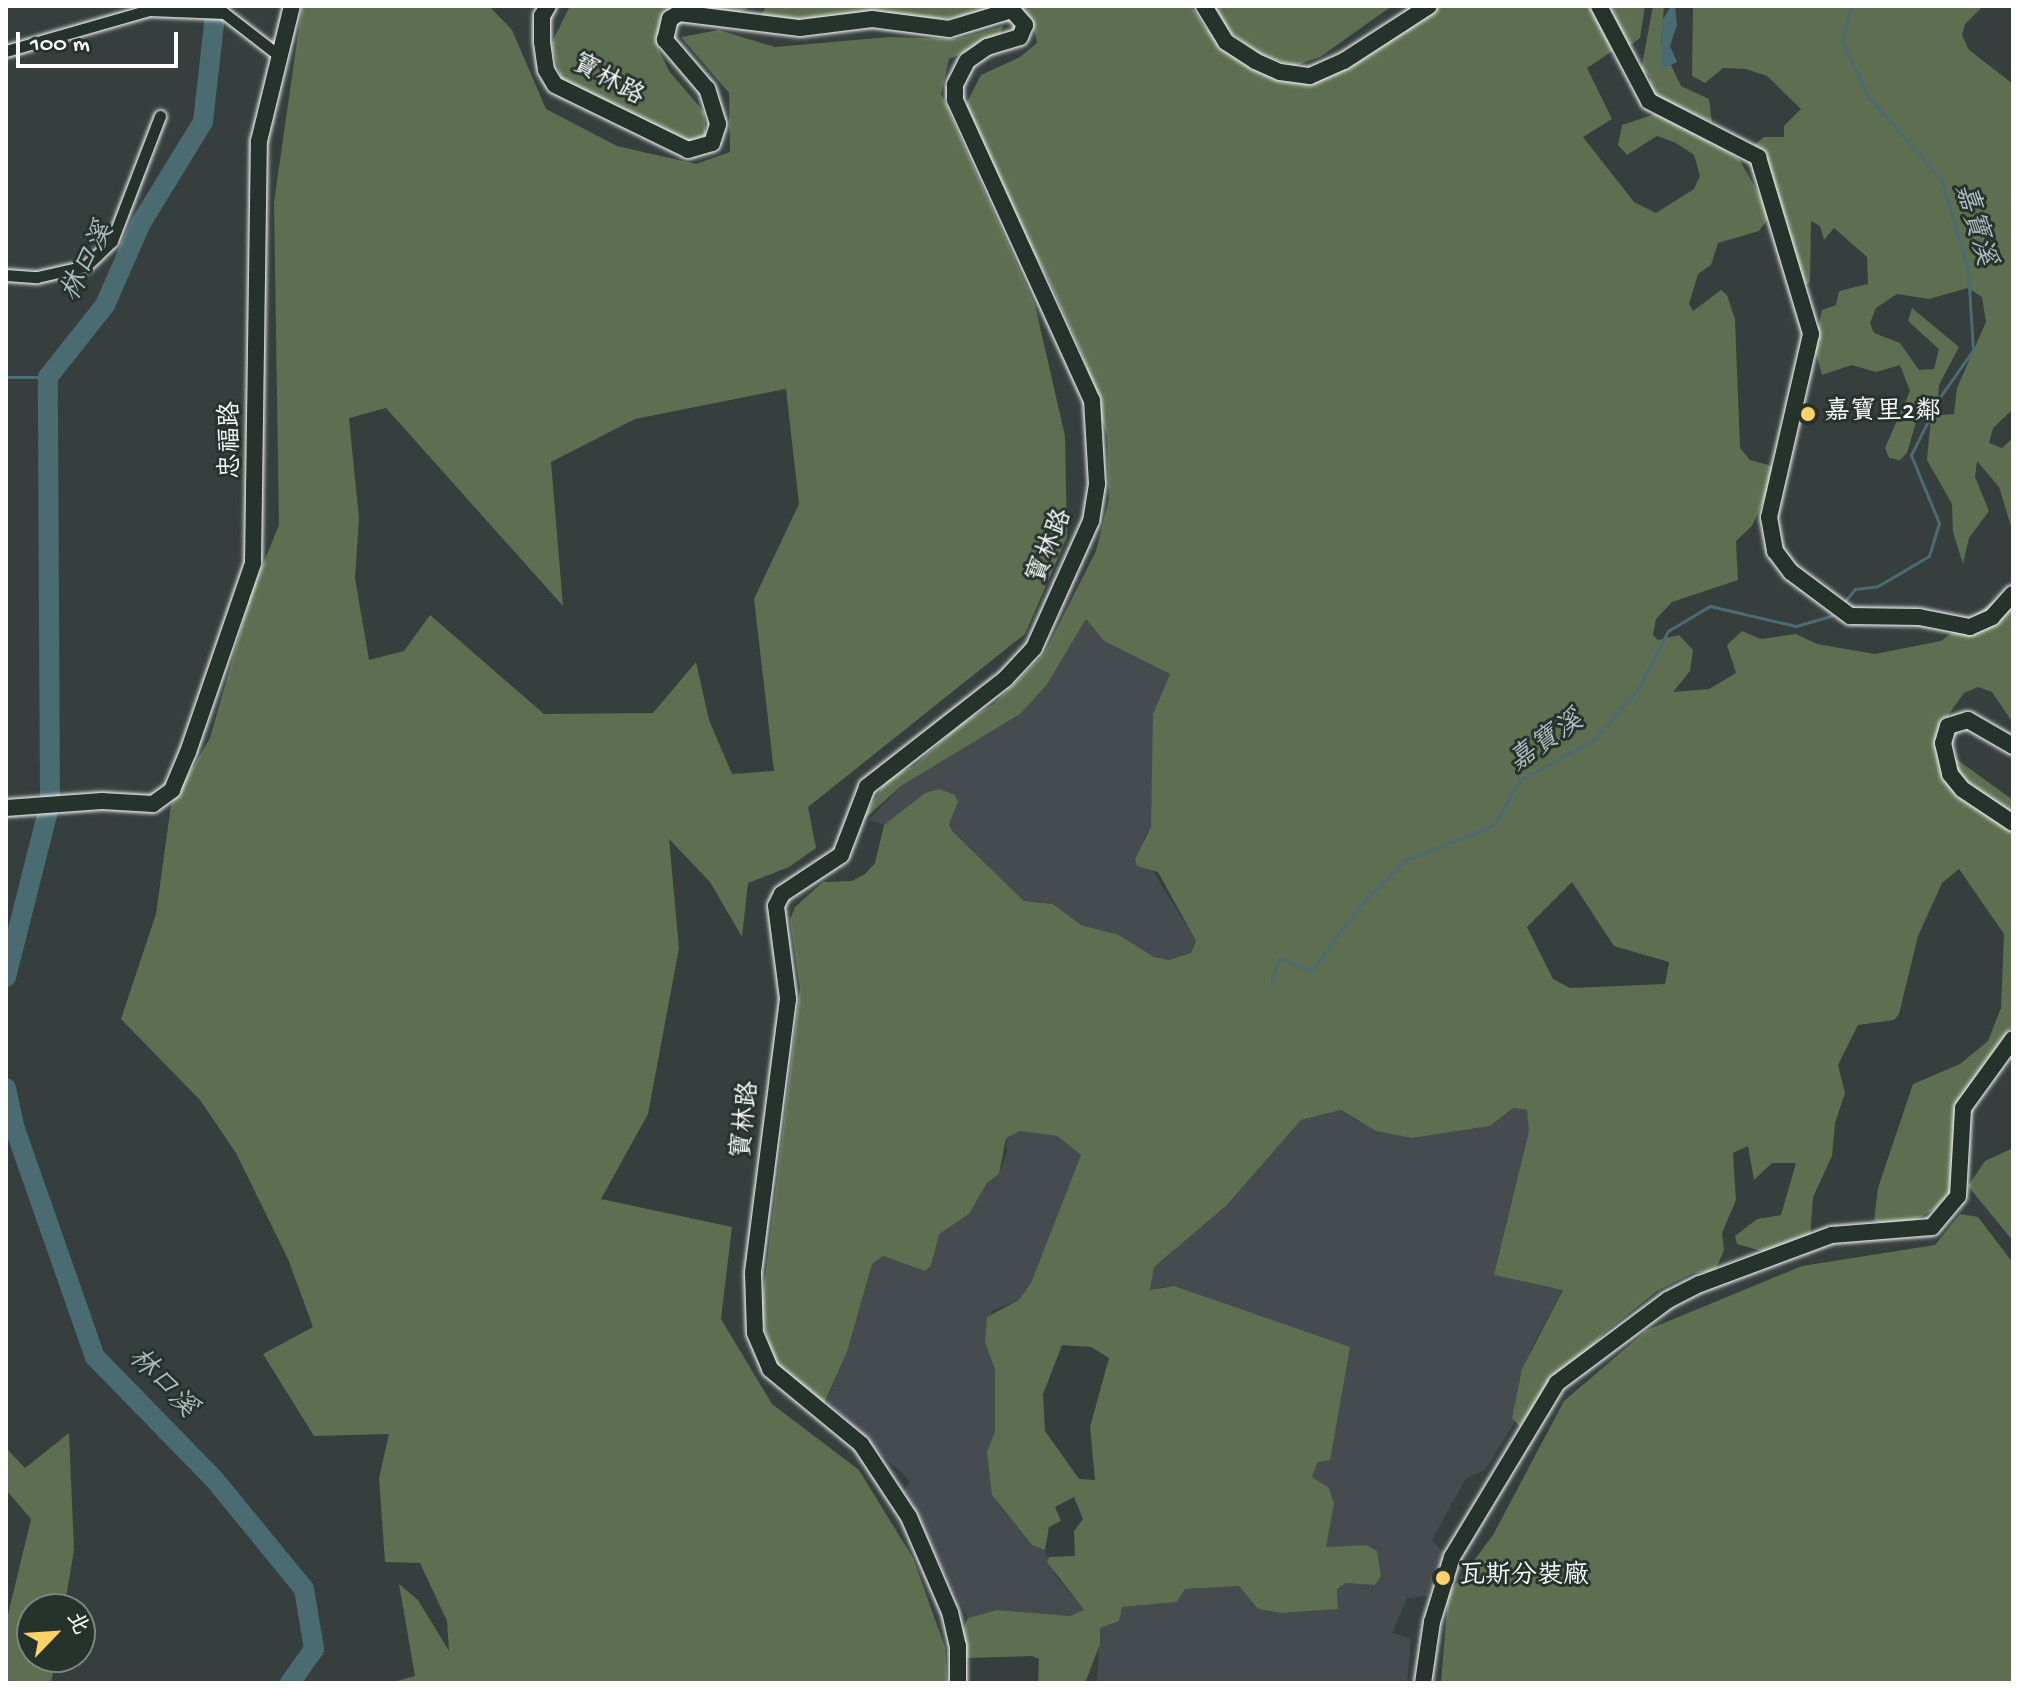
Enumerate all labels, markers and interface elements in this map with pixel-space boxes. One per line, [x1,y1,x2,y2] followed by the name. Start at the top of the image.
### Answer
[20,16,182,66] scale bar
[30,31,90,60] text: 100 m
[565,49,649,115] street label: 寶林路
[1945,180,2001,270] water label: 嘉寶溪
[55,218,123,308] water label: 林口溪
[1824,398,1941,430] place label: 嘉寶里2鄰
[217,401,249,479] street label: 忠福路
[1799,405,1817,423] marker: 嘉寶里2鄰
[1023,505,1081,589] street label: 寶林路
[1503,705,1591,781] water label: 嘉寶溪
[728,1080,768,1160] street label: 寶林路
[120,1342,202,1426] water label: 林口溪
[1459,1562,1589,1594] place label: 瓦斯分裝廠
[1434,1569,1452,1587] marker: 瓦斯分裝廠
[16,1593,96,1673] north arrow
[60,1608,92,1639] text: 北

